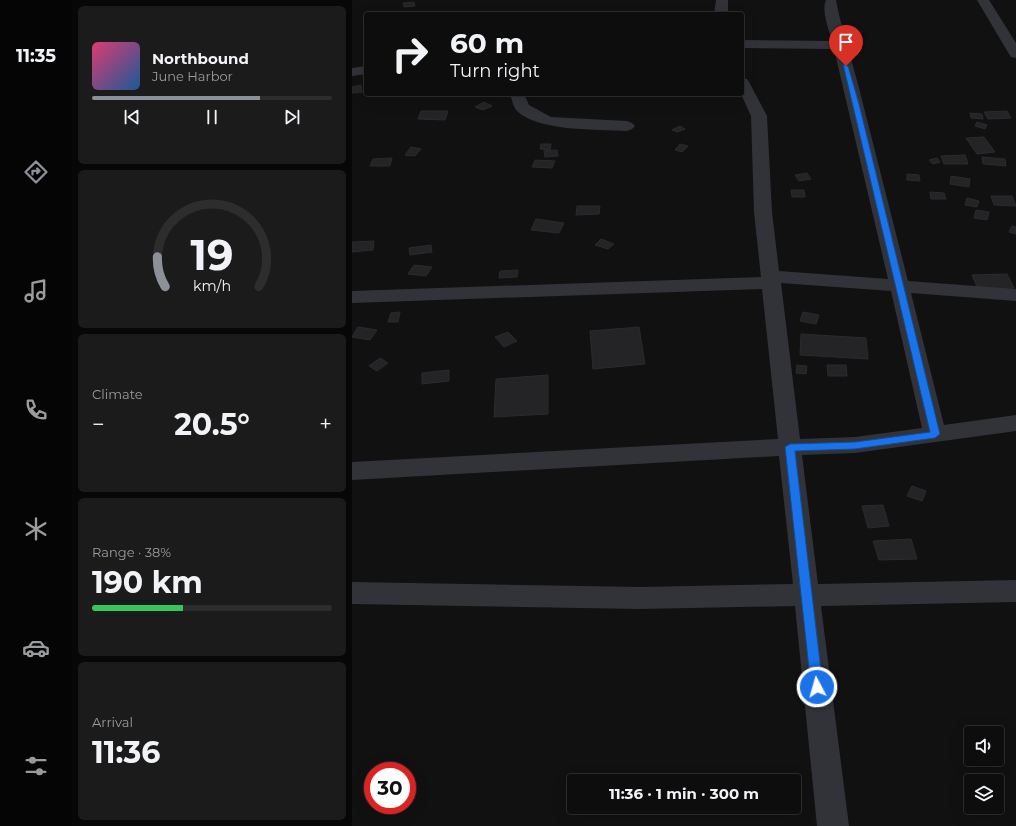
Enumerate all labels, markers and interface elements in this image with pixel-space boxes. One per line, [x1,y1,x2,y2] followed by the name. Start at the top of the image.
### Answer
[829,25,863,66] pin
[450,26,524,60] text: 60 m
[384,28,436,80] icon: right
[835,31,857,53] icon: arrive
[16,45,56,67] text: 11:35
[152,49,249,68] text: Northbound
[450,60,540,82] text: Turn right
[152,68,233,84] text: June Harbor
[121,106,143,128] icon: previous
[201,106,223,128] icon: pause
[281,106,303,128] icon: next
[22,158,50,186] icon: directions
[191,230,233,280] text: 19
[22,277,50,305] icon: music
[193,277,231,295] text: km/h
[92,386,143,402] text: Climate
[22,396,50,424] icon: phone
[174,406,250,443] text: 20.5°
[92,411,105,438] text: −
[319,411,332,438] text: +
[22,515,50,543] icon: climate
[92,544,171,560] text: Range · 38%
[92,564,203,601] text: 190 km
[22,634,50,662] icon: car
[796,666,838,708] position arrow
[92,714,133,730] text: Arrival
[964,726,1004,814] map controls
[964,726,1004,766] button: sound
[92,734,160,771] text: 11:36
[22,752,50,780] icon: filters
[364,762,416,814] speed limit sign: 30
[964,774,1004,814] button: layers
[609,784,759,803] text: 11:36 · 1 min · 300 m

